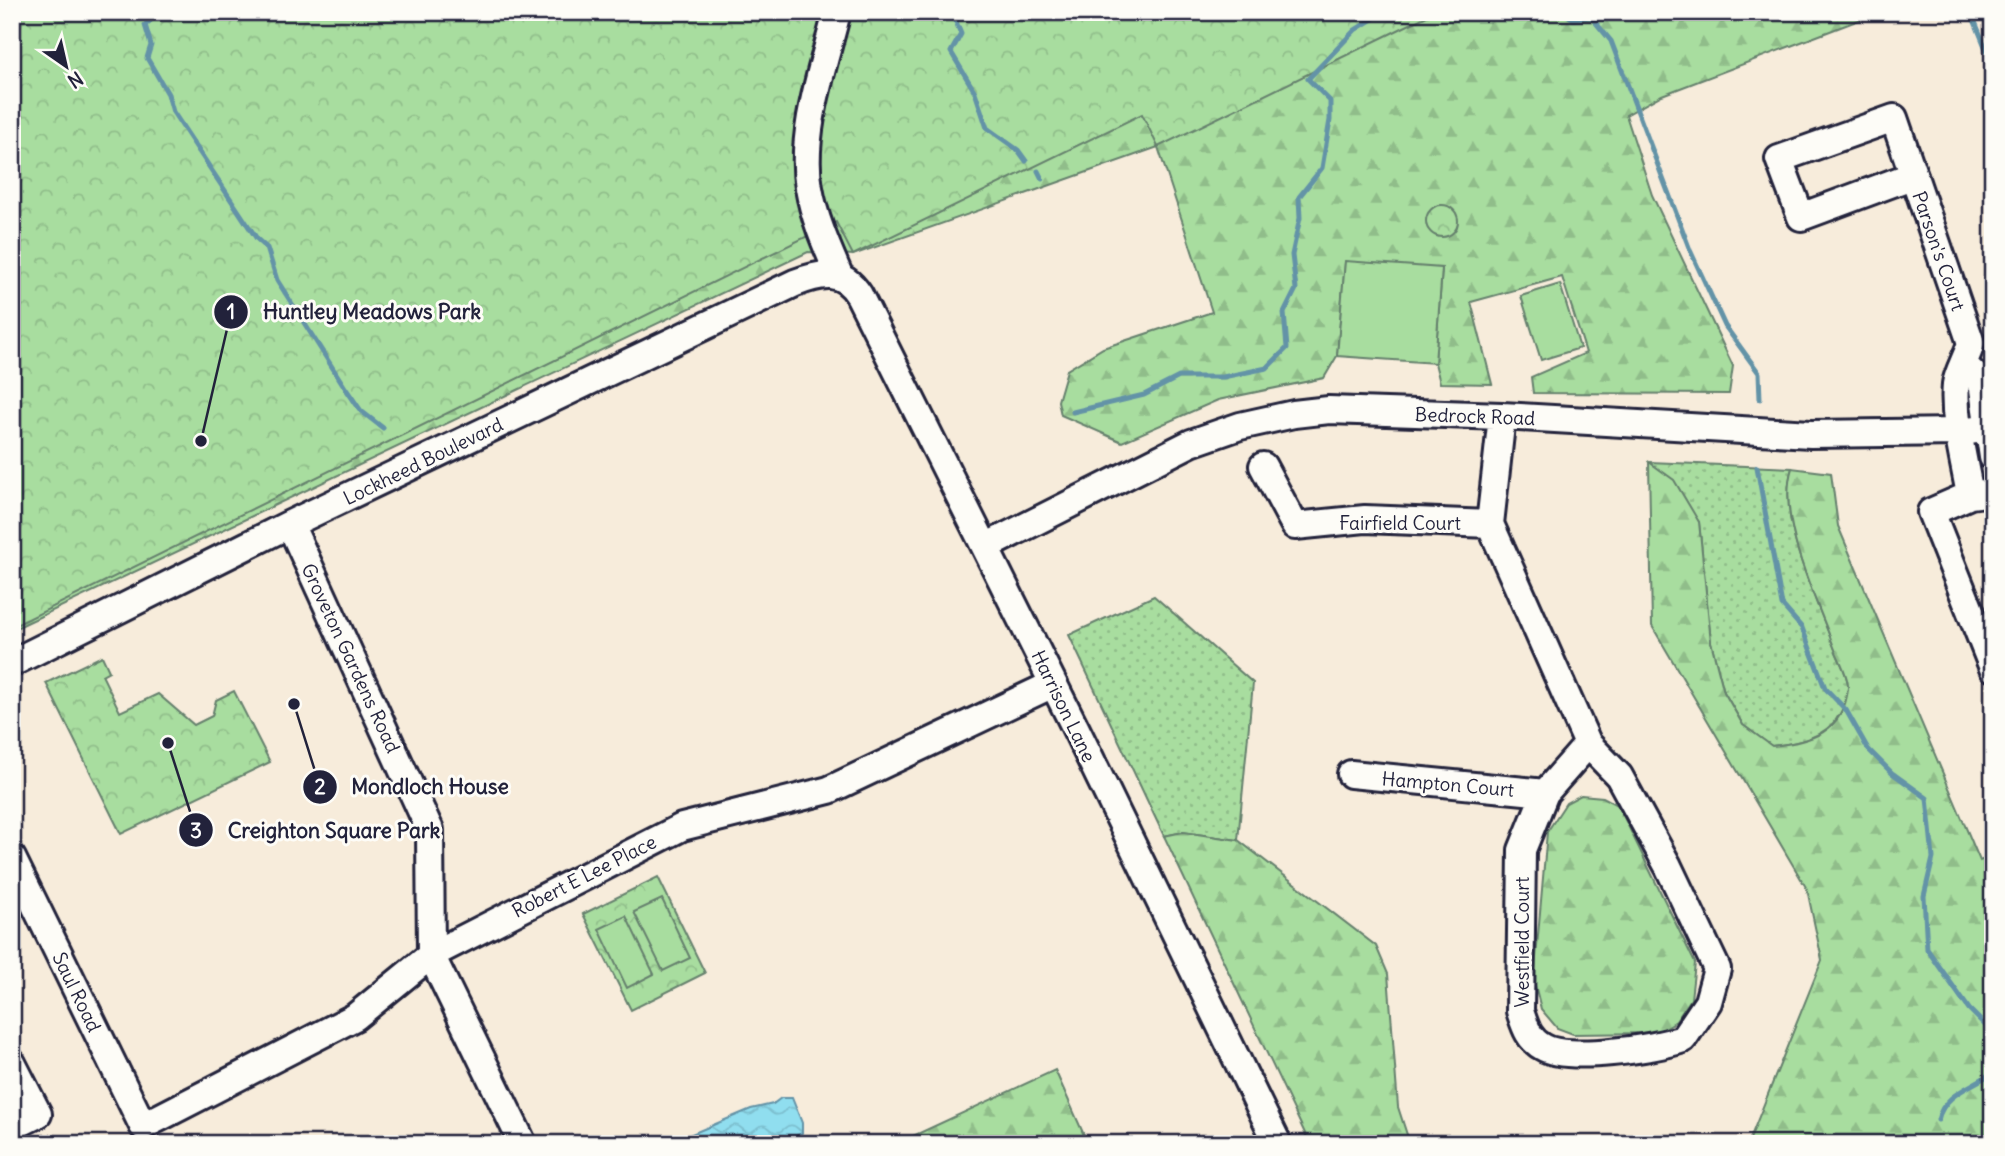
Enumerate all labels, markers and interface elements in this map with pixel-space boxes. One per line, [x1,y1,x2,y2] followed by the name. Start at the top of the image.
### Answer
[32,32,102,102] north arrow
[63,66,88,94] text: N
[1907,188,1971,314] street label: Parson's Court
[214,291,495,333] callout: Huntley Meadows Park
[227,298,235,325] text: 1
[263,298,481,325] text: Huntley Meadows Park
[1414,402,1536,430] street label: Bedrock Road
[339,412,507,510] street label: Lockheed Boulevard
[1339,511,1461,535] street label: Fairfield Court
[297,559,405,757] street label: Groveton Gardens Road
[1027,646,1101,766] street label: Harrison Lane
[303,766,523,808] callout: Mondloch House
[1381,766,1515,802] street label: Hampton Court
[314,773,326,800] text: 2
[351,773,509,800] text: Mondloch House
[179,809,454,851] callout: Creighton Square Park
[190,817,202,844] text: 3
[228,817,441,844] text: Creighton Square Park
[508,829,660,923] street label: Robert E Lee Place
[1510,877,1534,1007] street label: Westfield Court
[47,948,107,1036] street label: Saul Road

